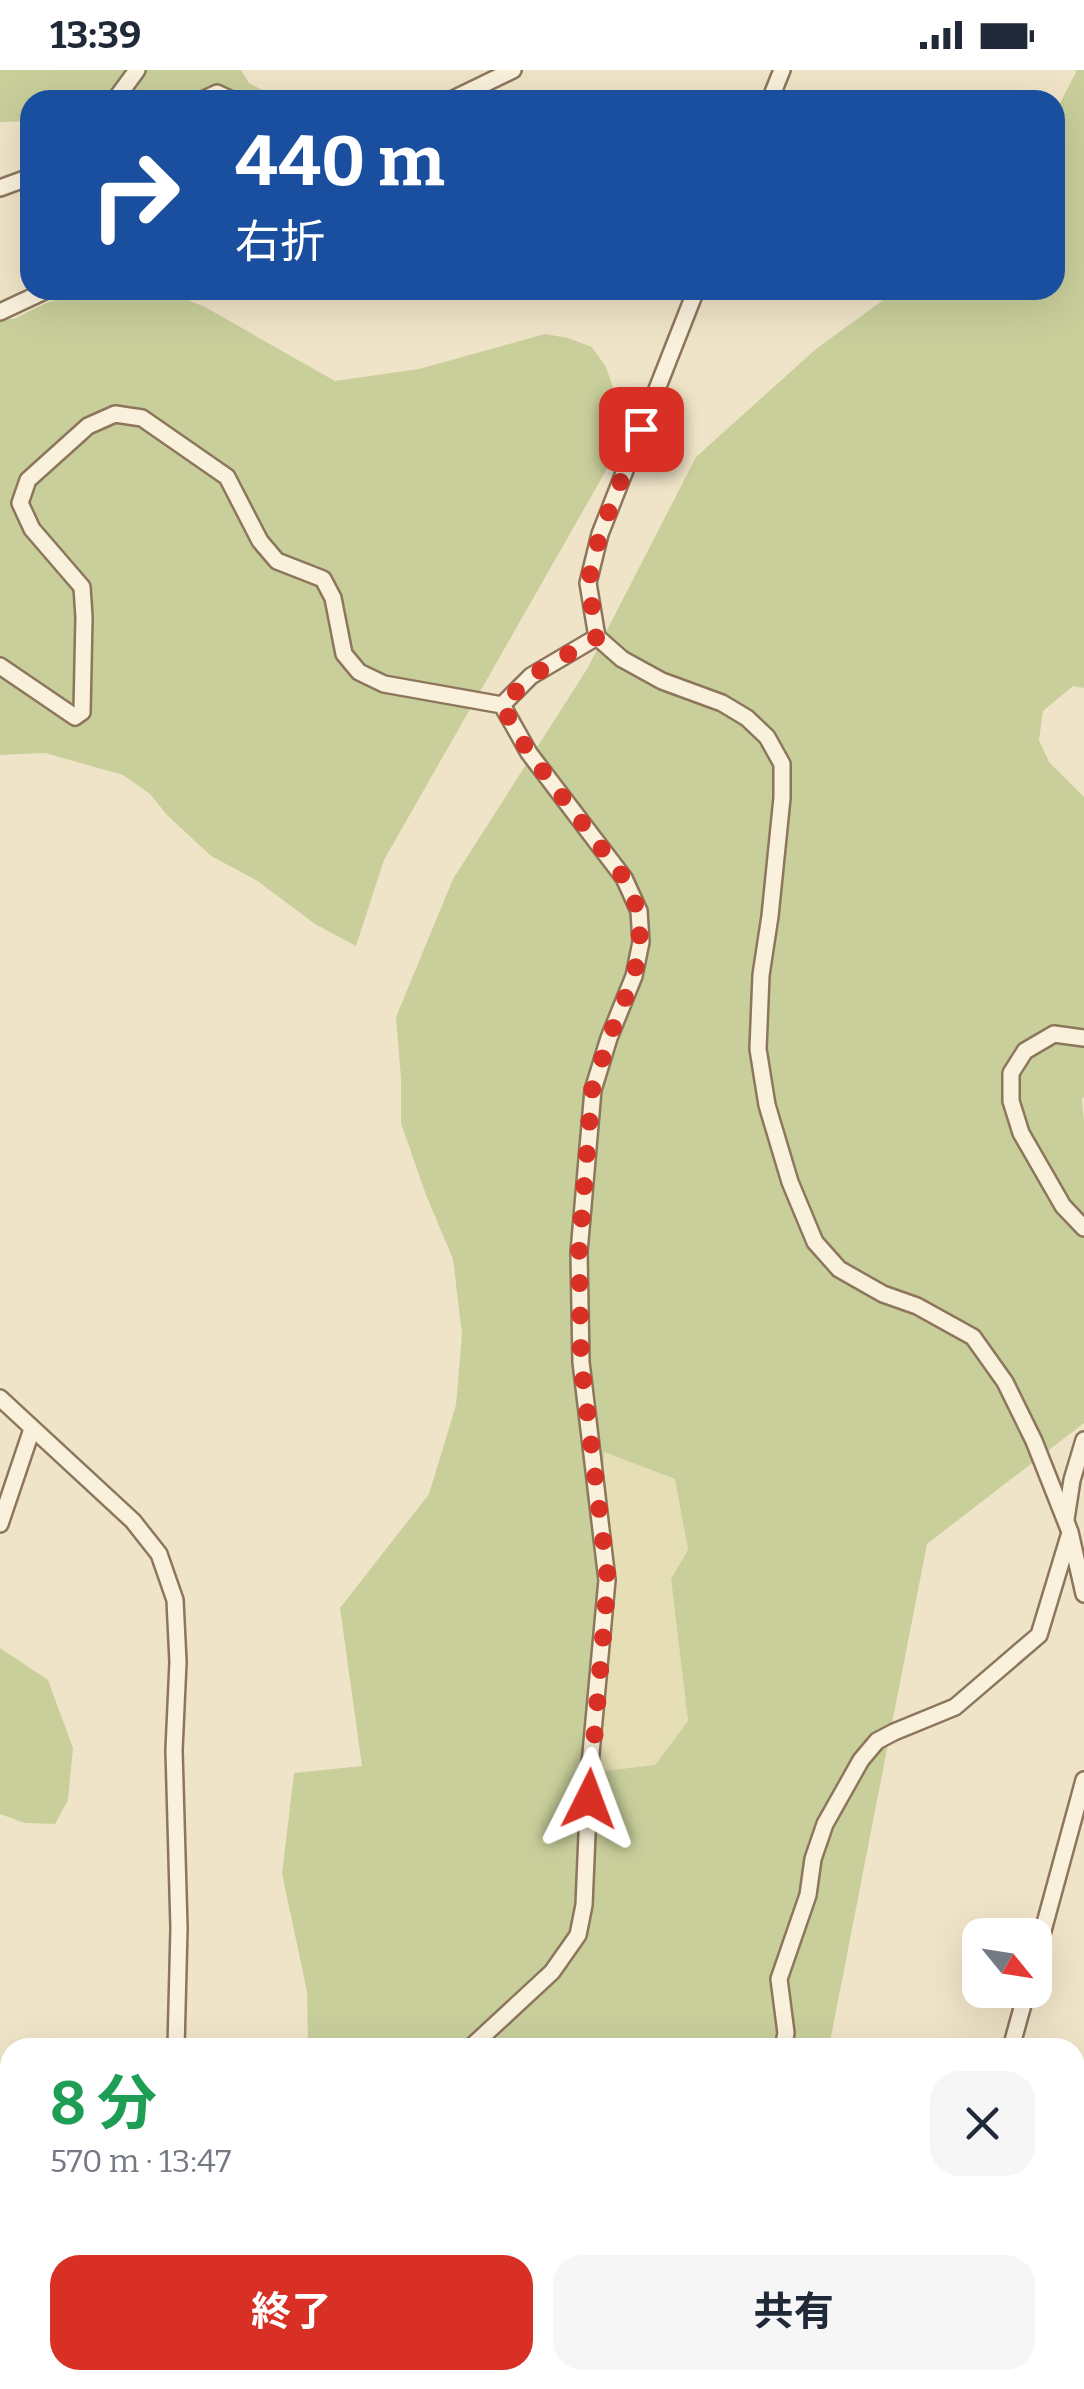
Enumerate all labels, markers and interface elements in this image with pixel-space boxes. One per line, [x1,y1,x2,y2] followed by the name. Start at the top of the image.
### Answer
[50,12,142,58] text: 13:39
[235,120,445,204] text: 440 m
[70,130,200,260] icon: right
[235,215,325,269] text: 右折
[599,387,684,472] pin
[614,402,669,457] icon: arrive
[537,1747,641,1851] position arrow
[962,1918,1052,2008] north arrow
[962,1918,1052,2008] map controls
[50,2068,157,2140] text: 8 分
[930,2071,1035,2176] button: close
[50,2142,231,2180] text: 570 m · 13:47
[50,2255,533,2370] button: 終了
[553,2255,1035,2370] button: 共有

